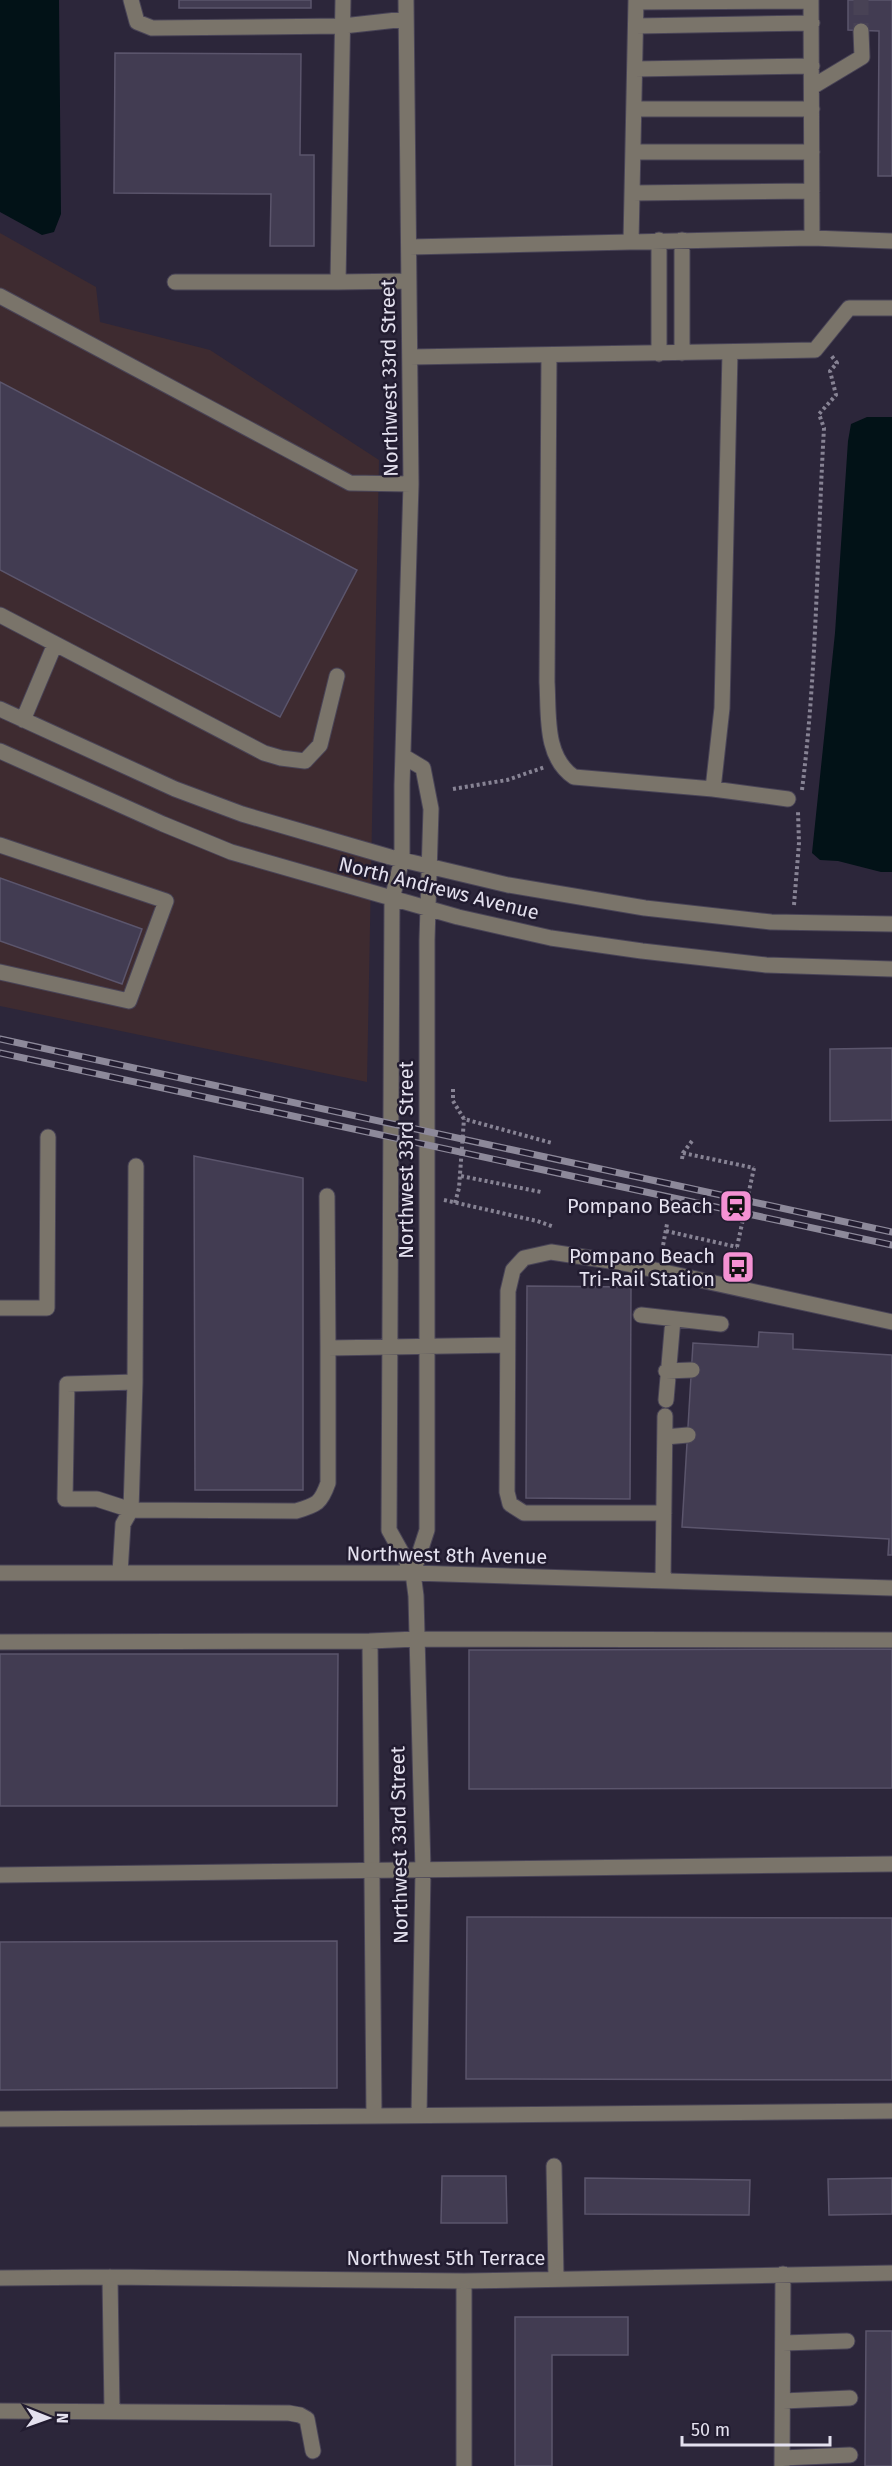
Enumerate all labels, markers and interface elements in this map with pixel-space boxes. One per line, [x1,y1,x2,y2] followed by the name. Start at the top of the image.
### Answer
[375,278,403,477] street label: Northwest 33rd Street
[336,851,542,925] street label: North Andrews Avenue
[394,1060,418,1259] street label: Northwest 33rd Street
[718,1188,754,1224] station icon: Pompano Beach
[567,1194,713,1218] place label: Pompano Beach
[569,1244,715,1291] place label: Pompano Beach Tri-Rail Station
[720,1249,756,1285] bus stop icon: Pompano Beach Tri-Rail Station
[346,1541,548,1569] street label: Northwest 8th Avenue
[385,1745,413,1944] street label: Northwest 33rd Street
[346,2246,546,2270] street label: Northwest 5th Terrace
[18,2388,78,2448] north arrow
[682,2409,830,2447] scale bar
[53,2413,72,2424] text: N
[691,2419,730,2441] text: 50 m

